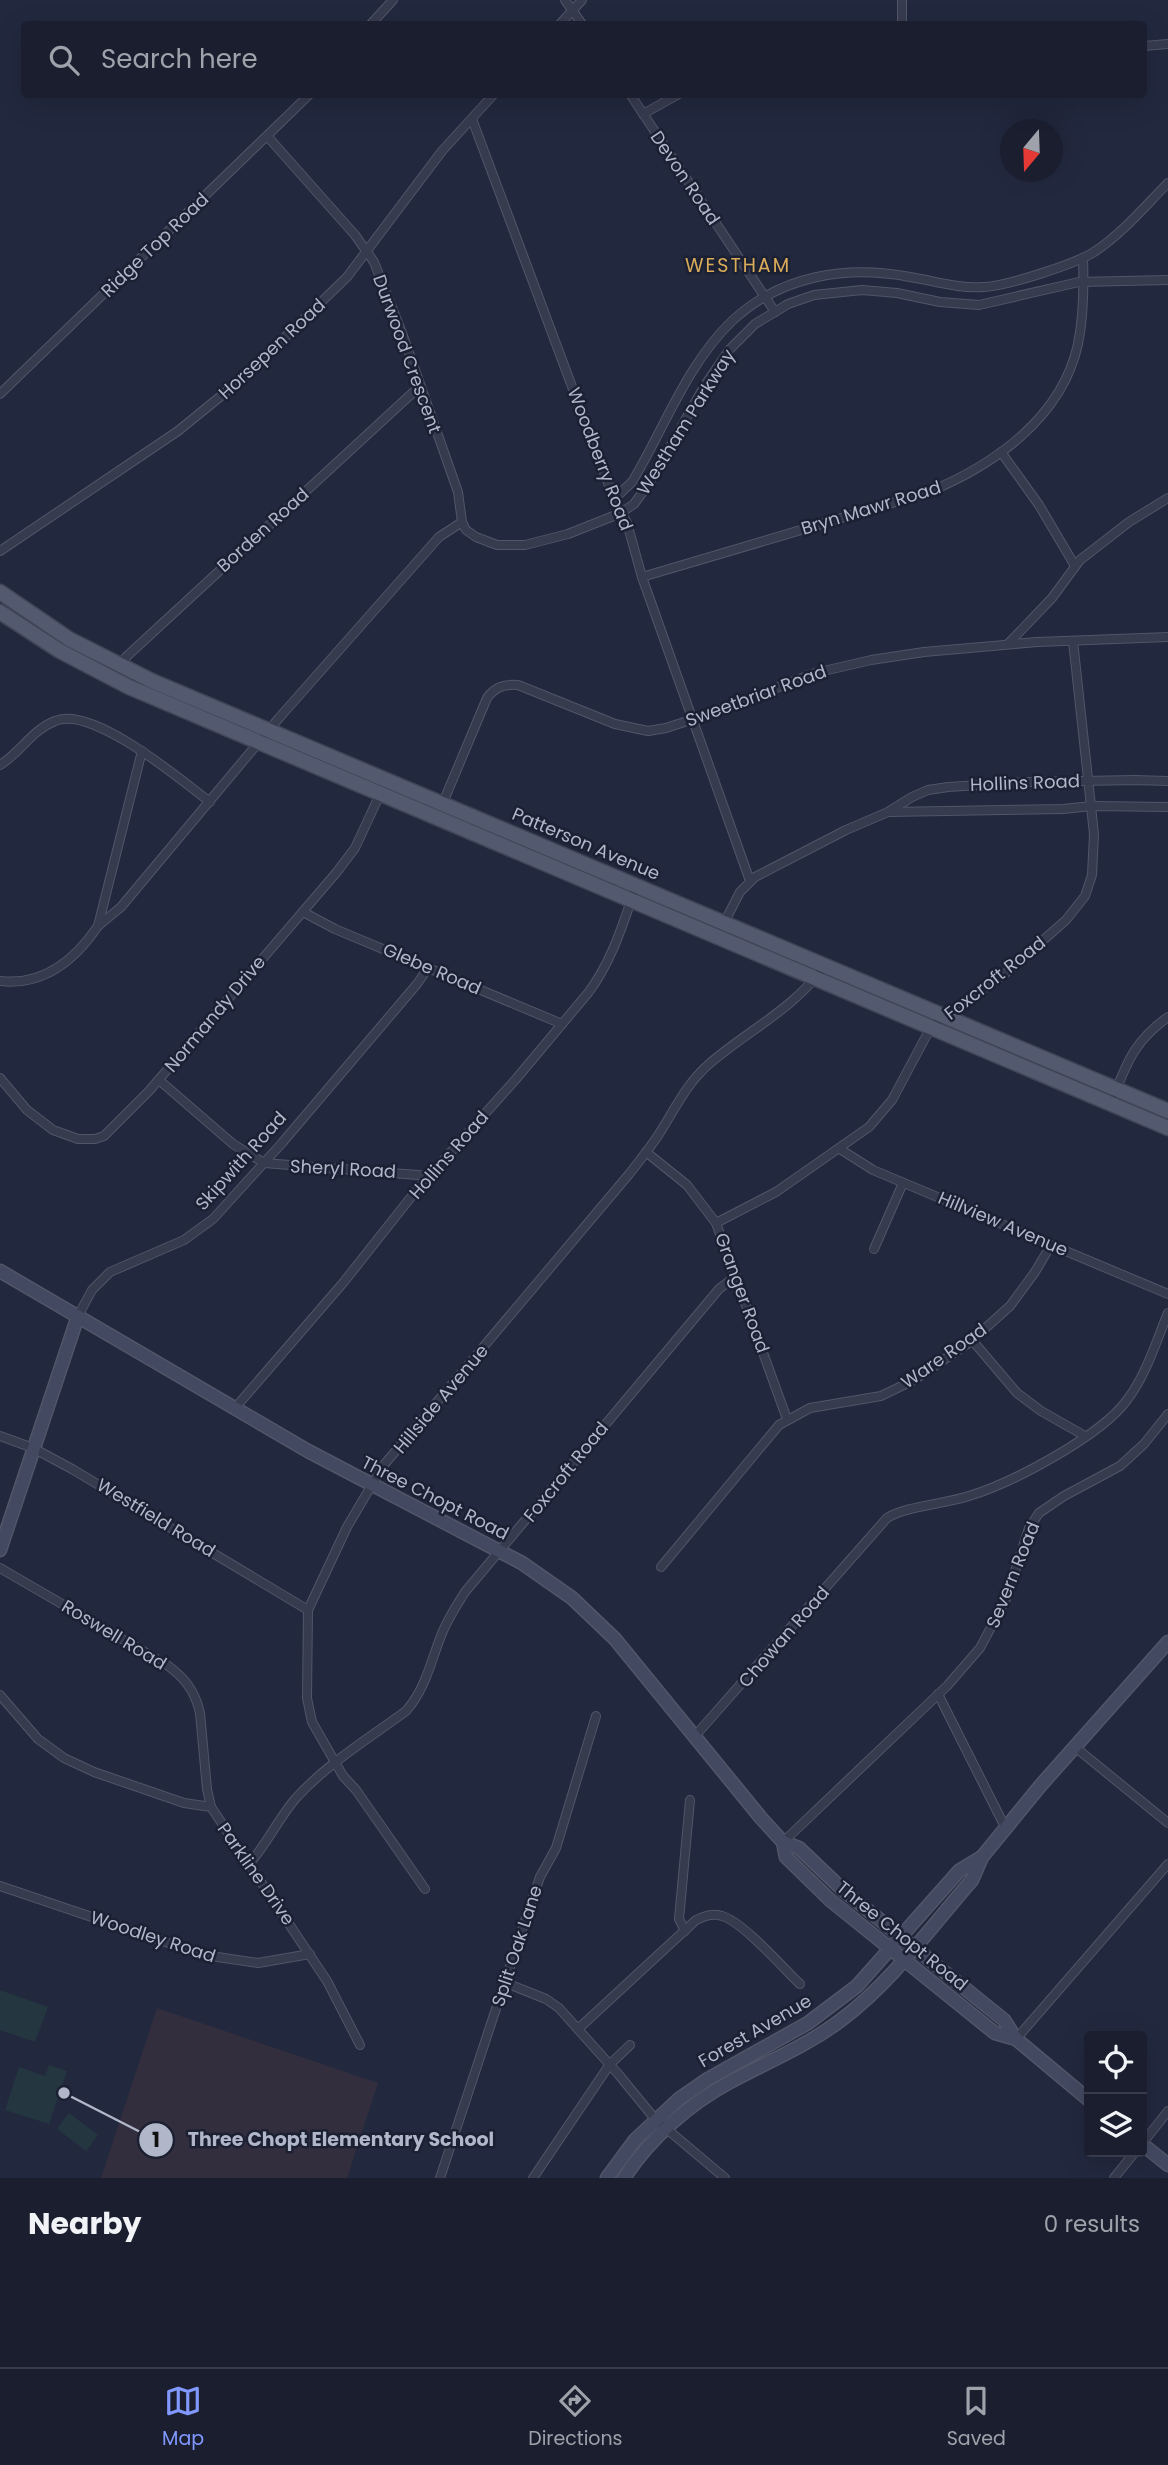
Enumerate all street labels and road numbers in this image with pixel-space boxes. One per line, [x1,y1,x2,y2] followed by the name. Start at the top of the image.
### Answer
[645,126,726,230] street label: Devon Road
[95,187,214,303] street label: Ridge Top Road
[367,271,448,437] street label: Durwood Crescent
[213,293,331,405] street label: Horsepen Road
[631,344,741,499] street label: Westham Parkway
[562,384,639,534] street label: Woodberry Road
[798,474,944,541] street label: Bryn Mawr Road
[211,482,314,578] street label: Borden Road
[682,658,830,733] street label: Sweetbriar Road
[970,768,1080,797] street label: Hollins Road
[508,801,664,886] street label: Patterson Avenue
[939,930,1051,1025] street label: Foxcroft Road
[379,937,485,1000] street label: Glebe Road
[158,950,271,1077] street label: Normandy Drive
[403,1105,494,1204] street label: Hollins Road
[189,1106,292,1216] street label: Skipwith Road
[289,1153,397,1184] street label: Sheryl Road
[935,1185,1072,1262] street label: Hillview Avenue
[709,1229,776,1356] street label: Granger Road
[896,1317,992,1394] street label: Ware Road
[388,1339,494,1459] street label: Hillside Avenue
[517,1416,614,1527] street label: Foxcroft Road
[357,1450,513,1546] street label: Three Chopt Road
[92,1472,220,1563] street label: Westfield Road
[980,1518,1045,1632] street label: Severn Road
[733,1581,835,1693] street label: Chowan Road
[57,1593,171,1676] street label: Roswell Road
[212,1817,301,1930] street label: Parkline Drive
[831,1875,973,1996] street label: Three Chopt Road
[485,1882,548,2010] street label: Split Oak Lane
[87,1905,219,1969] street label: Woodley Road
[694,1988,816,2073] street label: Forest Avenue

